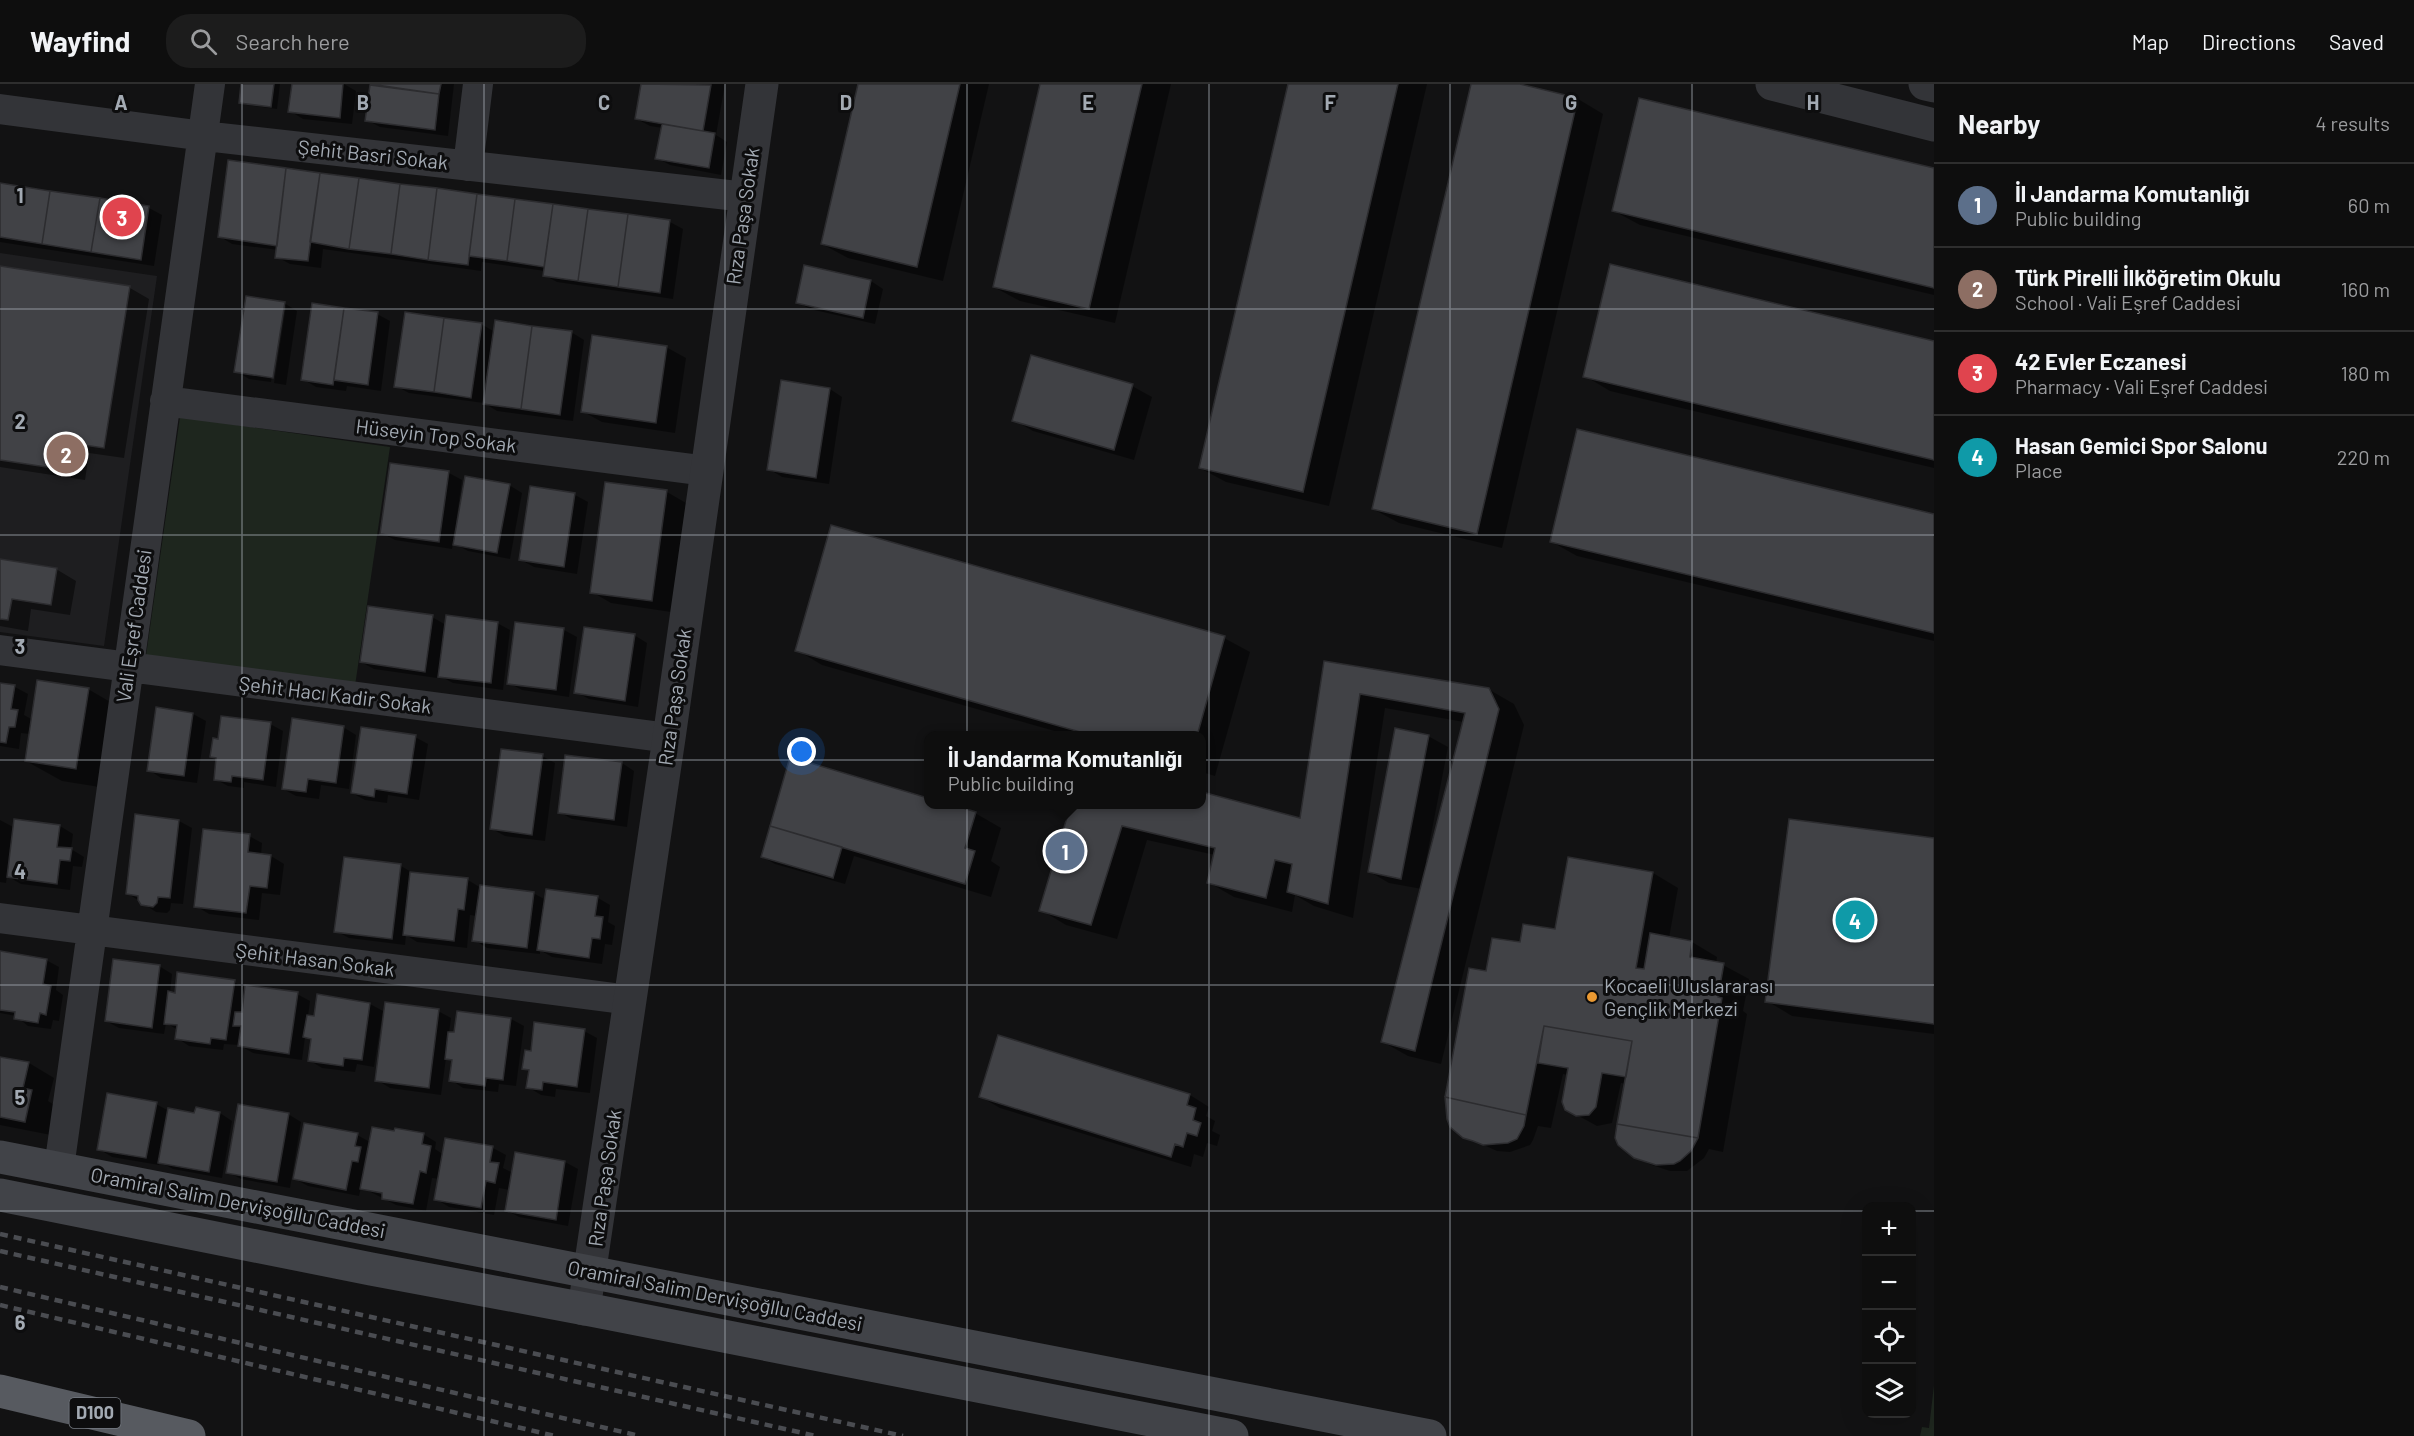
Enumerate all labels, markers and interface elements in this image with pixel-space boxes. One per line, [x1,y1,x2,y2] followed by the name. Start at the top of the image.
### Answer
[166,14,586,68] search box
[30,24,130,58] text: Wayfind
[187,25,220,58] icon: search
[235,28,350,54] text: Search here
[2132,29,2169,54] text: Map
[2202,29,2296,54] text: Directions
[2329,29,2384,54] text: Saved
[114,90,128,114] text: A
[357,90,369,114] text: B
[598,90,610,114] text: C
[840,90,852,114] text: D
[1082,90,1094,114] text: E
[1324,90,1336,114] text: F
[1565,90,1577,114] text: G
[1807,90,1819,114] text: H
[1958,108,2040,139] text: Nearby
[2315,111,2390,135] text: 4 results
[297,134,449,174] street label: Şehit Basri Sokak
[721,146,764,286] street label: Rıza Paşa Sokak
[2015,180,2249,206] text: İl Jandarma Komutanlığı
[16,183,24,207] text: 1
[1974,193,1981,217] text: 1
[2348,193,2390,217] text: 60 m
[102,194,142,240] pin: 3
[2015,206,2141,230] text: Public building
[2015,264,2281,290] text: Türk Pirelli İlköğretim Okulu
[1972,277,1983,301] text: 2
[2341,277,2390,301] text: 160 m
[2015,290,2241,314] text: School · Vali Eşref Caddesi
[2015,348,2187,374] text: 42 Evler Eczanesi
[1972,361,1983,385] text: 3
[2341,361,2390,385] text: 180 m
[2015,374,2268,398] text: Pharmacy · Vali Eşref Caddesi
[14,409,26,433] text: 2
[354,413,518,457] street label: Hüseyin Top Sokak
[46,432,86,476] pin: 2
[2015,432,2268,458] text: Hasan Gemici Spor Salonu
[1971,445,1984,469] text: 4
[2337,445,2390,469] text: 220 m
[2015,458,2063,482] text: Place
[110,548,156,704] street label: Vali Eşref Caddesi
[653,627,696,767] street label: Rıza Paşa Sokak
[15,634,25,658] text: 3
[237,670,433,718] street label: Şehit Hacı Kadir Sokak
[924,731,1206,809] popup
[787,737,816,766] your location
[948,745,1182,771] text: İl Jandarma Komutanlığı
[948,771,1074,795] text: Public building
[1046,828,1084,873] pin: 1
[14,859,26,883] text: 4
[1836,898,1874,942] pin: 4
[234,937,396,981] street label: Şehit Hasan Sokak
[1604,973,1773,1020] place label: Kocaeli Uluslararası Gençlik Merkezi
[1585,990,1599,1004] marker: Kocaeli Uluslararası Gençlik Merkezi
[15,1085,26,1109] text: 5
[583,1108,626,1248] street label: Rıza Paşa Sokak
[89,1162,388,1242] street label: Oramiral Salim Dervişoğllu Caddesi
[1862,1202,1916,1418] map controls
[1862,1202,1916,1256] button: +
[566,1255,865,1335] street label: Oramiral Salim Dervişoğllu Caddesi
[1862,1256,1916,1310] button: −
[15,1310,26,1334] text: 6
[1862,1310,1916,1364] button: locate
[1862,1364,1916,1418] button: layers
[70,1398,121,1428] road number: D100

